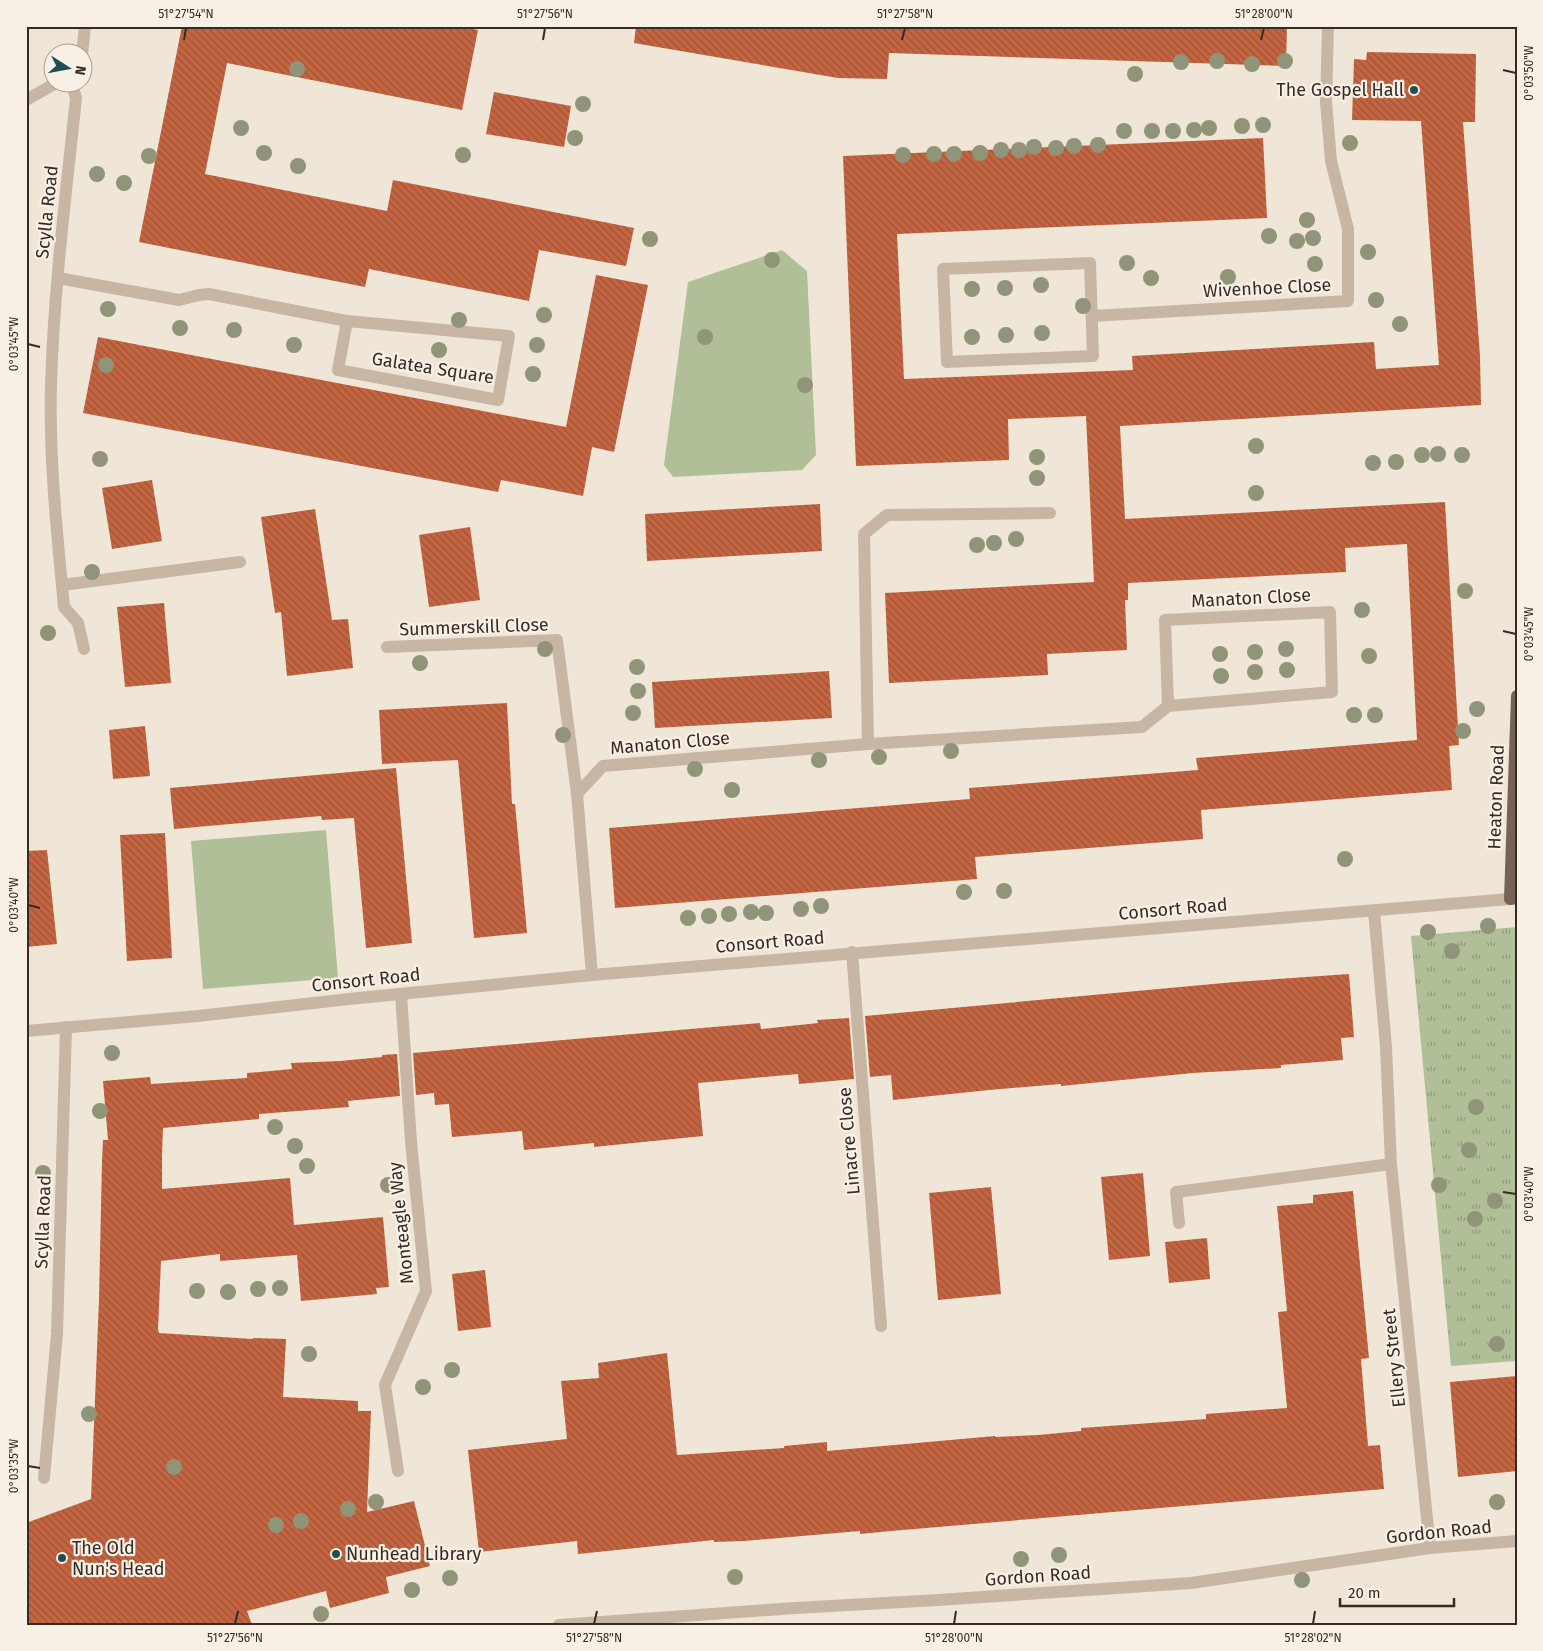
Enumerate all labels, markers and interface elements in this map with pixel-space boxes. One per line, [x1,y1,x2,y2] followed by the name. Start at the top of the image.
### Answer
[158,7,214,21] text: 51°27'54"N
[517,7,573,21] text: 51°27'56"N
[877,7,933,21] text: 51°27'58"N
[1235,7,1293,21] text: 51°28'00"N
[42,42,92,92] north arrow
[1522,45,1536,101] text: 0°03'50"W
[71,64,90,77] text: N
[1276,79,1404,101] place label: The Gospel Hall
[1408,84,1420,96] marker: The Gospel Hall
[31,164,63,260] street label: Scylla Road
[1202,274,1332,302] street label: Wivenhoe Close
[7,317,21,371] text: 0°03'45"W
[370,347,496,389] street label: Galatea Square
[1190,584,1312,612] street label: Manaton Close
[1522,607,1536,661] text: 0°03'45"W
[399,613,549,641] street label: Summerskill Close
[609,727,731,759] street label: Manaton Close
[1483,744,1509,850] street label: Heaton Road
[7,877,21,933] text: 0°03'40"W
[1118,893,1228,925] street label: Consort Road
[715,926,825,958] street label: Consort Road
[310,963,422,997] street label: Consort Road
[833,1086,865,1196] street label: Linacre Close
[384,1161,418,1285] street label: Monteagle Way
[1522,1166,1536,1222] text: 0°03'40"W
[30,1175,56,1269] street label: Scylla Road
[1378,1307,1410,1408] street label: Ellery Street
[7,1439,21,1493] text: 0°03'35"W
[1385,1515,1493,1549] street label: Gordon Road
[72,1537,165,1580] place label: The Old Nun's Head
[346,1543,482,1565] place label: Nunhead Library
[330,1548,342,1560] marker: Nunhead Library
[56,1552,68,1564] marker: The Old Nun's Head
[984,1561,1092,1591] street label: Gordon Road
[1340,1576,1454,1608] scale bar
[1348,1584,1381,1602] text: 20 m
[207,1631,263,1645] text: 51°27'56"N
[566,1631,622,1645] text: 51°27'58"N
[925,1631,983,1645] text: 51°28'00"N
[1284,1631,1342,1645] text: 51°28'02"N

